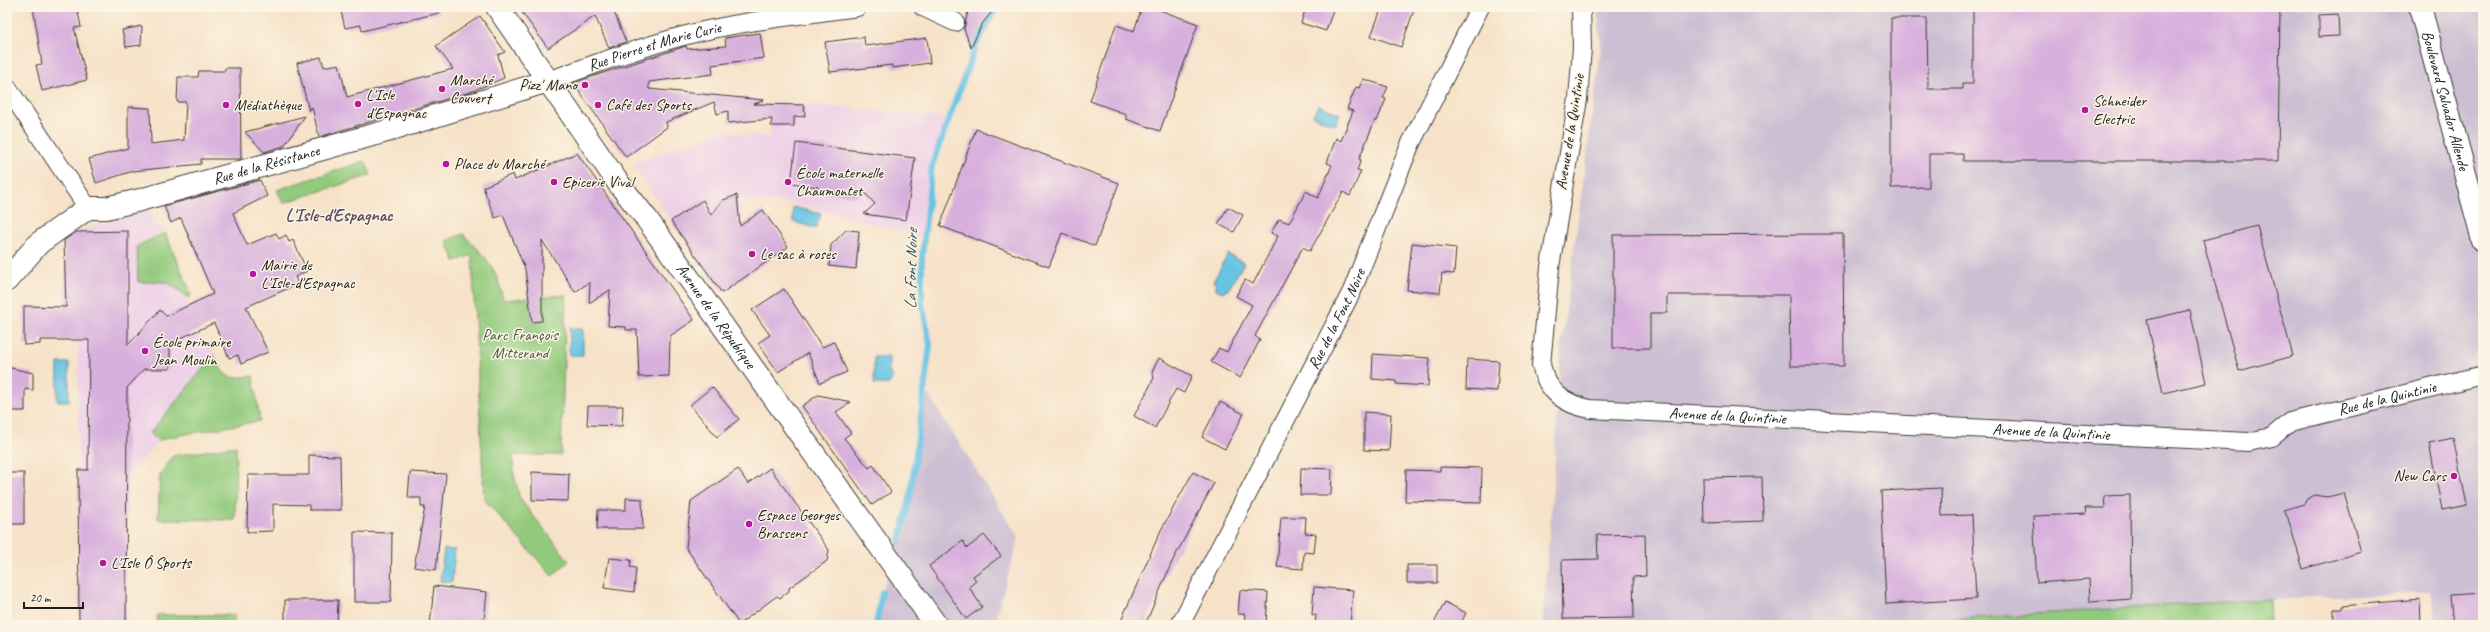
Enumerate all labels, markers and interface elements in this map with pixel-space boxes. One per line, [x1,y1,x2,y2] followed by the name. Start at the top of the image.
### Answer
[585,17,724,76] street label: Rue Pierre et Marie Curie
[2417,29,2474,174] street label: Boulevard Salvador Allende
[450,70,495,108] place label: Marché Couvert
[1551,71,1589,191] street label: Avenue de la Quintinie
[519,75,579,95] place label: Pizz' Mano
[580,80,590,90] marker: Pizz' Mano
[437,84,447,94] marker: Marché Couvert
[366,85,427,123] place label: L'Isle d'Espagnac
[2093,91,2147,129] place label: Schneider Electric
[234,95,303,115] place label: Médiathèque
[606,95,693,115] place label: Café des Sports
[353,99,363,109] marker: L'Isle d'Espagnac
[221,100,231,110] marker: Médiathèque
[593,100,603,110] marker: Café des Sports
[2080,105,2090,115] marker: Schneider Electric
[211,140,323,189] street label: Rue de la Résistance
[454,154,547,174] place label: Place du Marché
[441,159,451,169] marker: Place du Marché
[796,163,884,201] place label: École maternelle Chaumontet
[562,172,637,192] place label: Epicerie Vival
[549,177,559,187] marker: Epicerie Vival
[783,177,793,187] marker: École maternelle Chaumontet
[285,204,394,226] district label: L'Isle-d'Espagnac
[900,226,922,309] water label: La Font Noire
[760,244,837,264] place label: Le sac à roses
[747,249,757,259] marker: Le sac à roses
[261,255,356,293] place label: Mairie de L'Isle-d'Espagnac
[672,260,761,374] street label: Avenue de la République
[1303,264,1371,373] street label: Rue de la Font Noire
[248,269,258,279] marker: Mairie de L'Isle-d'Espagnac
[482,325,559,363] park label: Parc François Mitterand
[152,332,232,370] place label: École primaire Jean Moulin
[140,346,150,356] marker: École primaire Jean Moulin
[2336,376,2440,420] street label: Rue de la Quintinie
[1669,403,1788,429] street label: Avenue de la Quintinie
[1992,419,2112,445] street label: Avenue de la Quintinie
[2394,466,2448,486] place label: New Cars
[2449,471,2459,481] marker: New Cars
[757,505,841,543] place label: Espace Georges Brassens
[744,519,754,529] marker: Espace Georges Brassens
[111,553,192,573] place label: L'Isle Ô Sports
[98,558,108,568] marker: L'Isle Ô Sports
[24,584,83,610] scale bar
[30,590,52,606] text: 20 m

